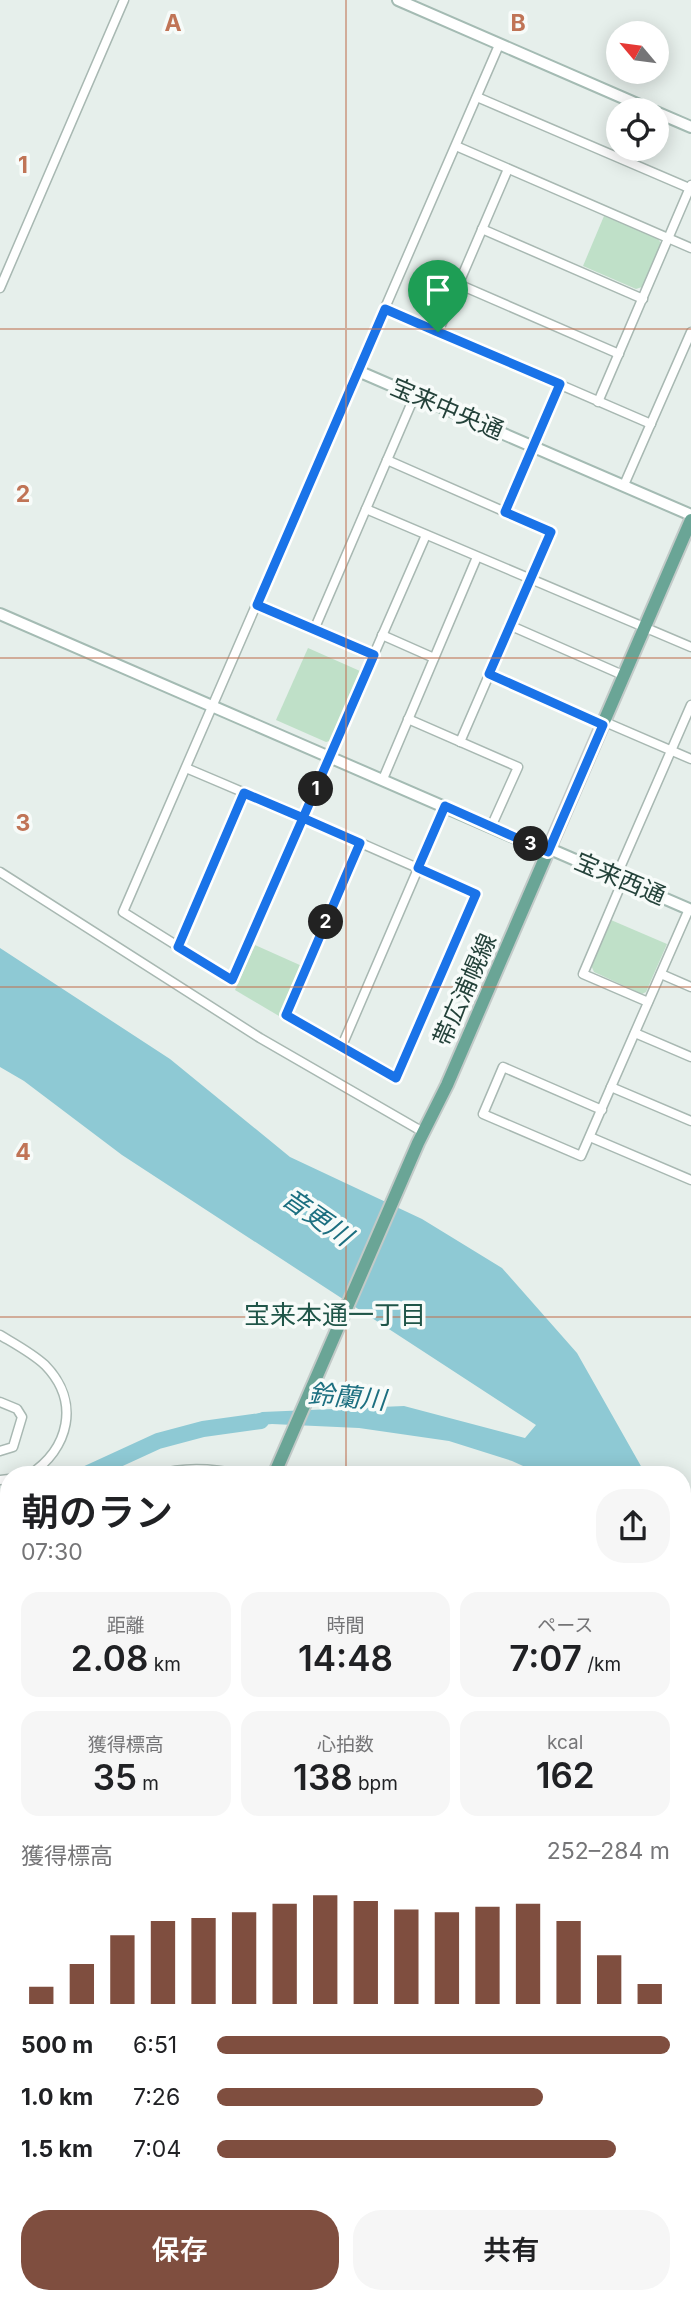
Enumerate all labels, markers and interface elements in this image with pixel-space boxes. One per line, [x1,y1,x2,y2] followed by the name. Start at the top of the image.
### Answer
[164,9,182,37] text: A
[510,9,526,37] text: B
[606,21,668,84] north arrow
[606,21,669,161] map controls
[606,98,669,161] button: locate
[18,151,28,179] text: 1
[408,260,468,332] pin
[419,271,457,309] icon: arrive
[386,372,508,445] street label: 宝来中央通
[16,480,30,508] text: 2
[298,772,334,806] pin: 1
[311,777,320,800] text: 1
[16,809,30,837] text: 3
[514,826,548,862] pin: 3
[524,832,537,855] text: 3
[570,846,670,911] street label: 宝来西通
[308,904,344,940] pin: 2
[320,910,331,933] text: 2
[427,929,502,1051] street label: 帯広浦幌線
[15,1138,31,1166] text: 4
[276,1182,361,1253] water label: 音更川
[244,1299,426,1330] district label: 宝来本通一丁目
[307,1378,390,1416] water label: 鈴蘭川
[21,1489,173,1535] text: 朝のラン
[596,1489,670,1563] button: share
[21,1538,83,1566] text: 07:30
[107,1614,145,1637] text: 距離
[326,1614,365,1637] text: 時間
[537,1614,593,1637] text: ペース
[71,1637,148,1679] text: 2.08
[298,1637,393,1679] text: 14:48
[509,1637,582,1679] text: 7:07
[148,1653,181,1676] text: km
[582,1653,621,1676] text: /km
[547,1731,583,1754] text: kcal
[88,1733,164,1756] text: 獲得標高
[317,1733,374,1756] text: 心拍数
[536,1754,595,1796] text: 162
[93,1756,137,1798] text: 35
[293,1756,353,1798] text: 138
[137,1772,159,1795] text: m
[353,1772,398,1795] text: bpm
[547,1837,670,1865] text: 252–284 m
[21,1842,113,1870] text: 獲得標高
[21,2031,93,2059] text: 500 m
[133,2031,177,2059] text: 6:51
[21,2083,93,2111] text: 1.0 km
[133,2083,180,2111] text: 7:26
[21,2135,93,2163] text: 1.5 km
[133,2135,181,2163] text: 7:04
[21,2210,339,2290] button: 保存
[353,2210,670,2290] button: 共有

